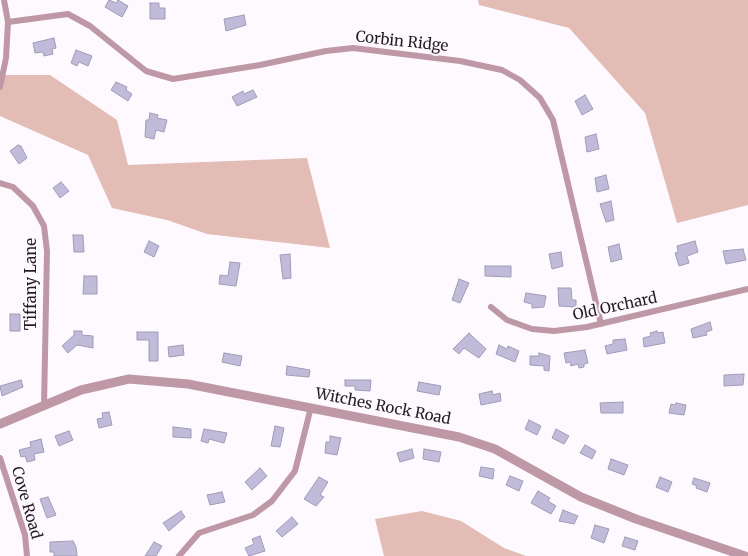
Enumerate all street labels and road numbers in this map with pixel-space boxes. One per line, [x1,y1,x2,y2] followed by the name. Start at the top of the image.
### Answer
[355,28,449,56] street label: Corbin Ridge
[23,238,41,330] street label: Tiffany Lane
[571,289,659,325] street label: Old Orchard
[314,385,452,429] street label: Witches Rock Road
[7,465,45,541] street label: Cove Road

